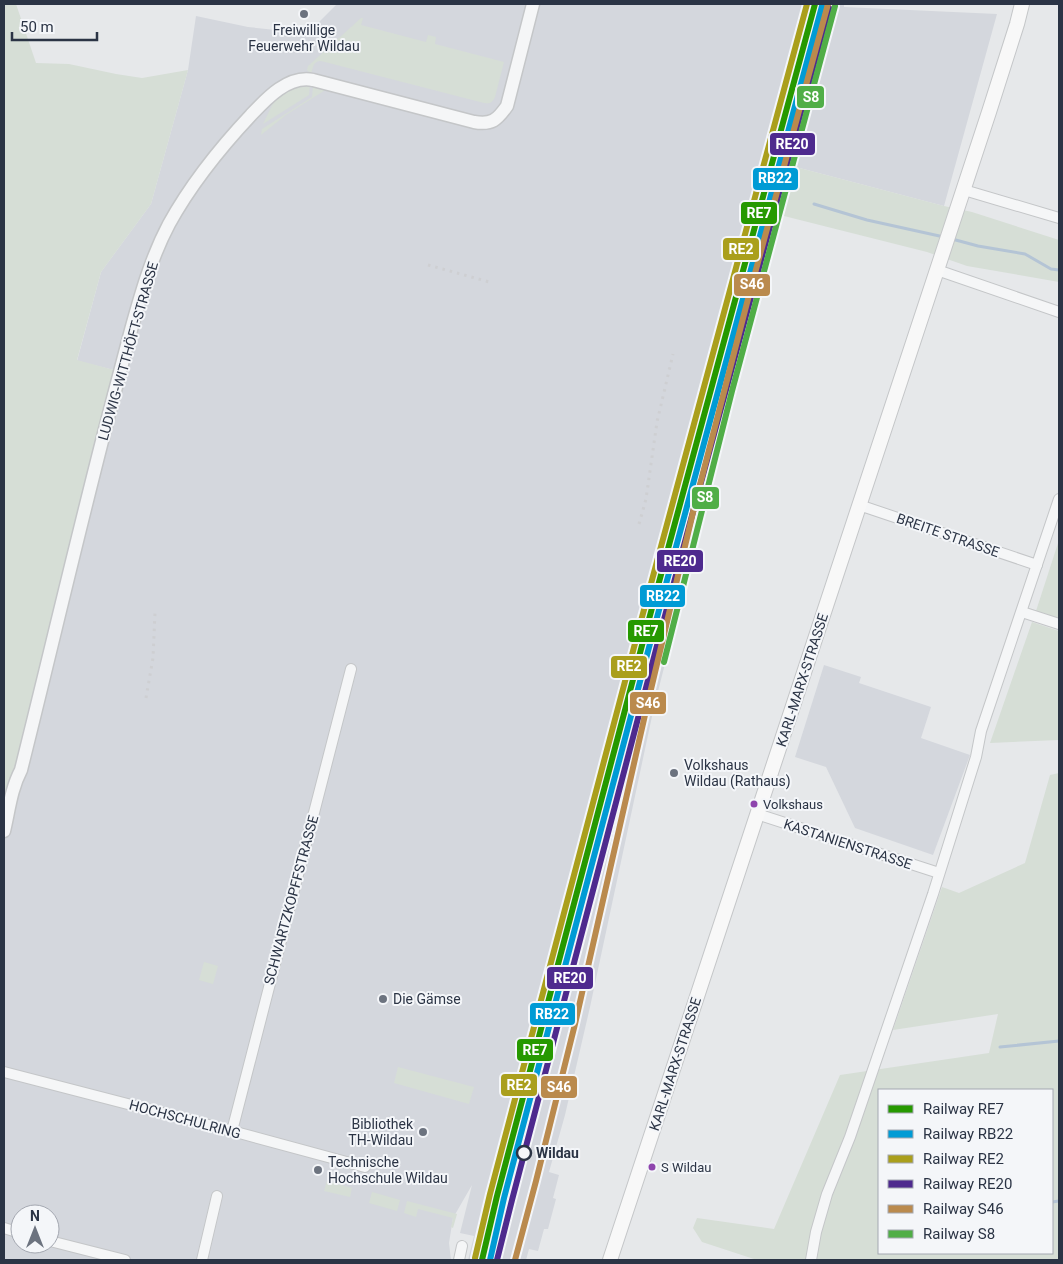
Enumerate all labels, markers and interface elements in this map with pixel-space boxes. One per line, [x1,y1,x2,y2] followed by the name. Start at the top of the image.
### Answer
[298,8,310,20] marker: Freiwillige Feuerwehr Wildau
[12,10,98,42] scale bar
[20,18,54,36] text: 50 m
[248,22,360,54] place label: Freiwillige Feuerwehr Wildau
[796,85,825,109] line badge: S8
[803,89,819,105] text: S8
[769,132,816,156] line badge: RE20
[776,136,808,152] text: RE20
[752,167,799,191] line badge: RB22
[758,170,792,186] text: RB22
[740,201,778,225] line badge: RE7
[747,205,771,221] text: RE7
[722,237,760,261] line badge: RE2
[729,241,753,257] text: RE2
[95,260,161,442] street label: LUDWIG-WITTHÖFT-STRASSE
[733,273,771,297] line badge: S46
[740,276,764,292] text: S46
[691,486,720,510] line badge: S8
[697,489,713,505] text: S8
[894,510,1002,560] street label: BREITE STRASSE
[656,549,704,573] line badge: RE20
[664,553,696,569] text: RE20
[639,584,686,608] line badge: RB22
[646,588,680,604] text: RB22
[773,611,831,749] street label: KARL-MARX-STRASSE
[627,619,665,643] line badge: RE7
[634,623,658,639] text: RE7
[610,655,648,679] line badge: RE2
[617,658,641,674] text: RE2
[629,691,667,715] line badge: S46
[636,695,660,711] text: S46
[684,757,791,790] place label: Volkshaus Wildau (Rathaus)
[668,767,680,779] marker: Volkshaus Wildau (Rathaus)
[763,797,823,812] place label: Volkshaus
[749,799,759,809] marker: Volkshaus
[261,813,321,987] street label: SCHWARTZKOPFFSTRASSE
[782,816,914,872] street label: KASTANIENSTRASSE
[546,966,594,990] line badge: RE20
[554,970,586,986] text: RE20
[393,991,461,1007] place label: Die Gämse
[377,993,389,1005] marker: Die Gämse
[646,995,704,1133] street label: KARL-MARX-STRASSE
[529,1002,576,1026] line badge: RB22
[535,1006,569,1022] text: RB22
[516,1038,554,1062] line badge: RE7
[523,1042,547,1058] text: RE7
[500,1073,538,1097] line badge: RE2
[540,1075,578,1099] line badge: S46
[507,1077,531,1093] text: RE2
[547,1079,571,1095] text: S46
[878,1089,1053,1254] legend
[128,1096,242,1142] street label: HOCHSCHULRING
[923,1100,1004,1118] text: Railway RE7
[348,1116,414,1148] place label: Bibliothek TH-Wildau
[923,1125,1013,1143] text: Railway RB22
[417,1126,429,1138] marker: Bibliothek TH-Wildau
[516,1145,532,1161] marker: Wildau
[536,1145,579,1161] place label: Wildau
[923,1150,1004,1168] text: Railway RE2
[328,1154,448,1186] place label: Technische Hochschule Wildau
[661,1160,711,1175] place label: S Wildau
[647,1162,657,1172] marker: S Wildau
[312,1164,324,1176] marker: Technische Hochschule Wildau
[923,1175,1012,1193] text: Railway RE20
[923,1200,1004,1218] text: Railway S46
[10,1204,60,1254] north arrow
[30,1208,40,1224] text: N
[923,1225,995,1243] text: Railway S8

